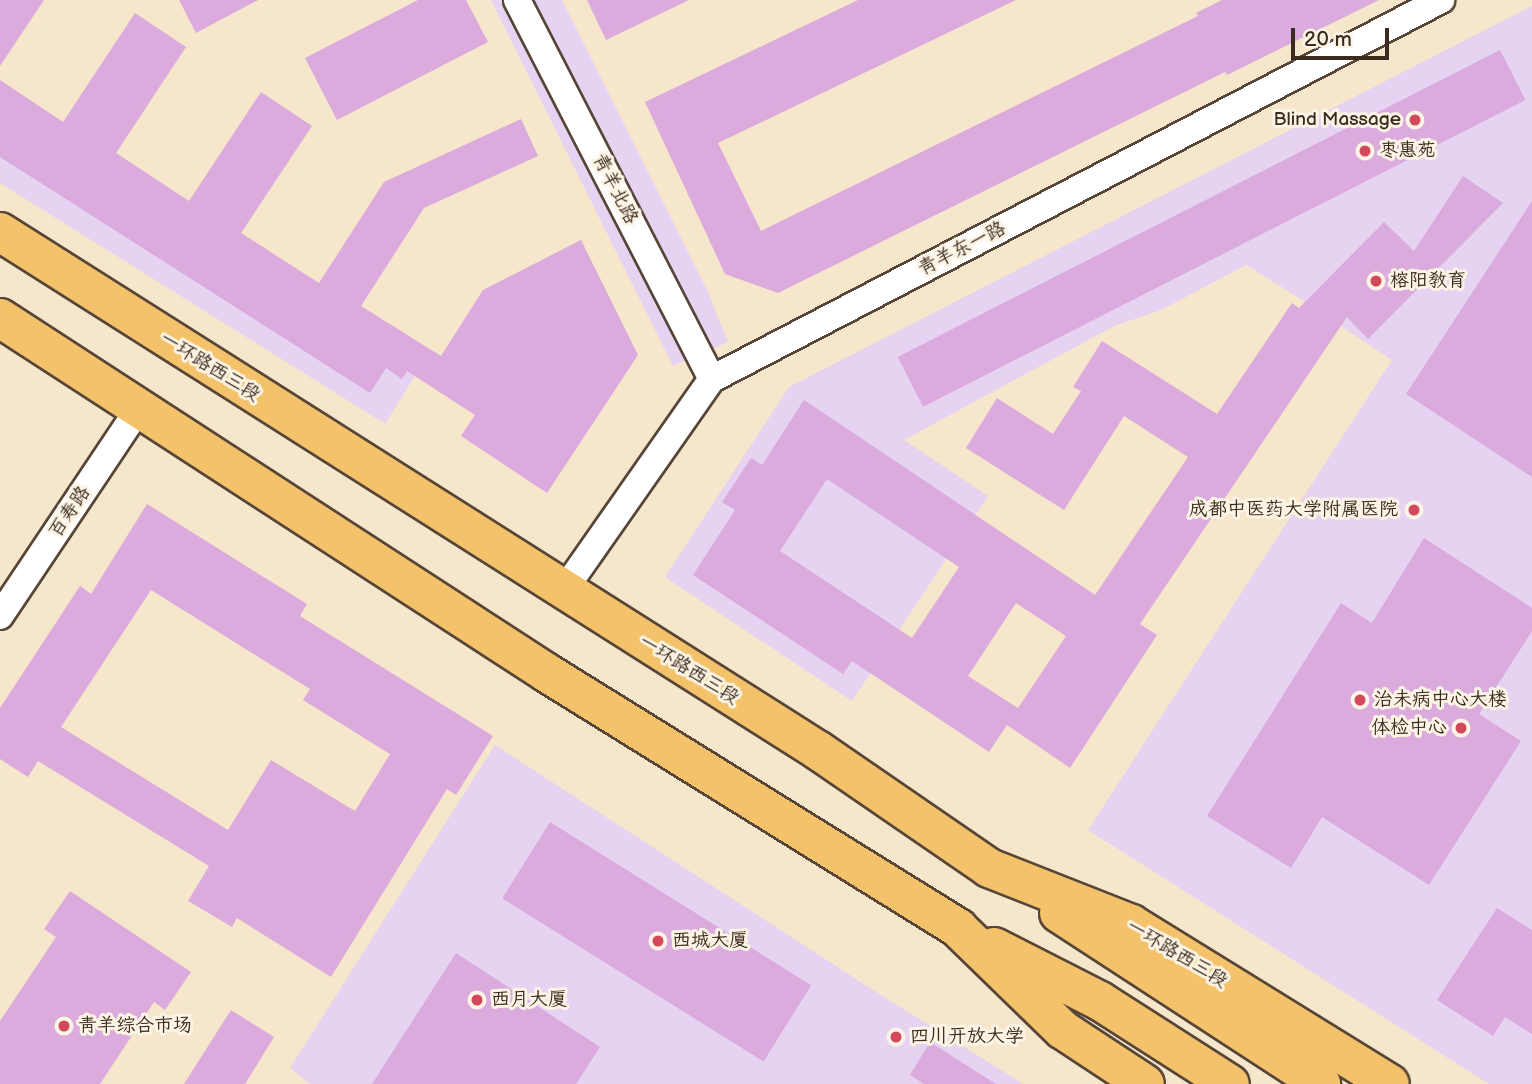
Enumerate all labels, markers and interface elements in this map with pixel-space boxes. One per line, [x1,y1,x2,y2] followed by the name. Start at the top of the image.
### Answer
[1294,14,1392,58] scale bar
[1304,27,1352,52] text: 20 m
[1274,109,1401,131] place label: Blind Massage
[1407,112,1423,128] marker: Blind Massage
[1379,140,1436,162] place label: 枣惠苑
[1357,143,1373,159] marker: 枣惠苑
[588,150,642,228] street label: 青羊北路
[915,217,1009,281] street label: 青羊东一路
[1390,270,1466,292] place label: 榕阳教育
[1368,273,1384,289] marker: 榕阳教育
[156,327,264,407] street label: 一环路西三段
[45,482,95,542] street label: 百寿路
[1189,499,1398,521] place label: 成都中医药大学附属医院
[1404,500,1424,520] marker: 成都中医药大学附属医院
[635,630,743,710] street label: 一环路西三段
[1374,689,1507,711] place label: 治未病中心大楼
[1352,692,1368,708] marker: 治未病中心大楼
[1371,717,1447,739] place label: 体检中心
[1453,720,1469,736] marker: 体检中心
[1122,915,1232,993] street label: 一环路西三段
[672,930,748,952] place label: 西城大厦
[650,933,666,949] marker: 西城大厦
[491,989,567,1011] place label: 西月大厦
[469,992,485,1008] marker: 西月大厦
[78,1015,192,1037] place label: 青羊综合市场
[56,1018,72,1034] marker: 青羊综合市场
[910,1026,1024,1048] place label: 四川开放大学
[888,1029,904,1045] marker: 四川开放大学

